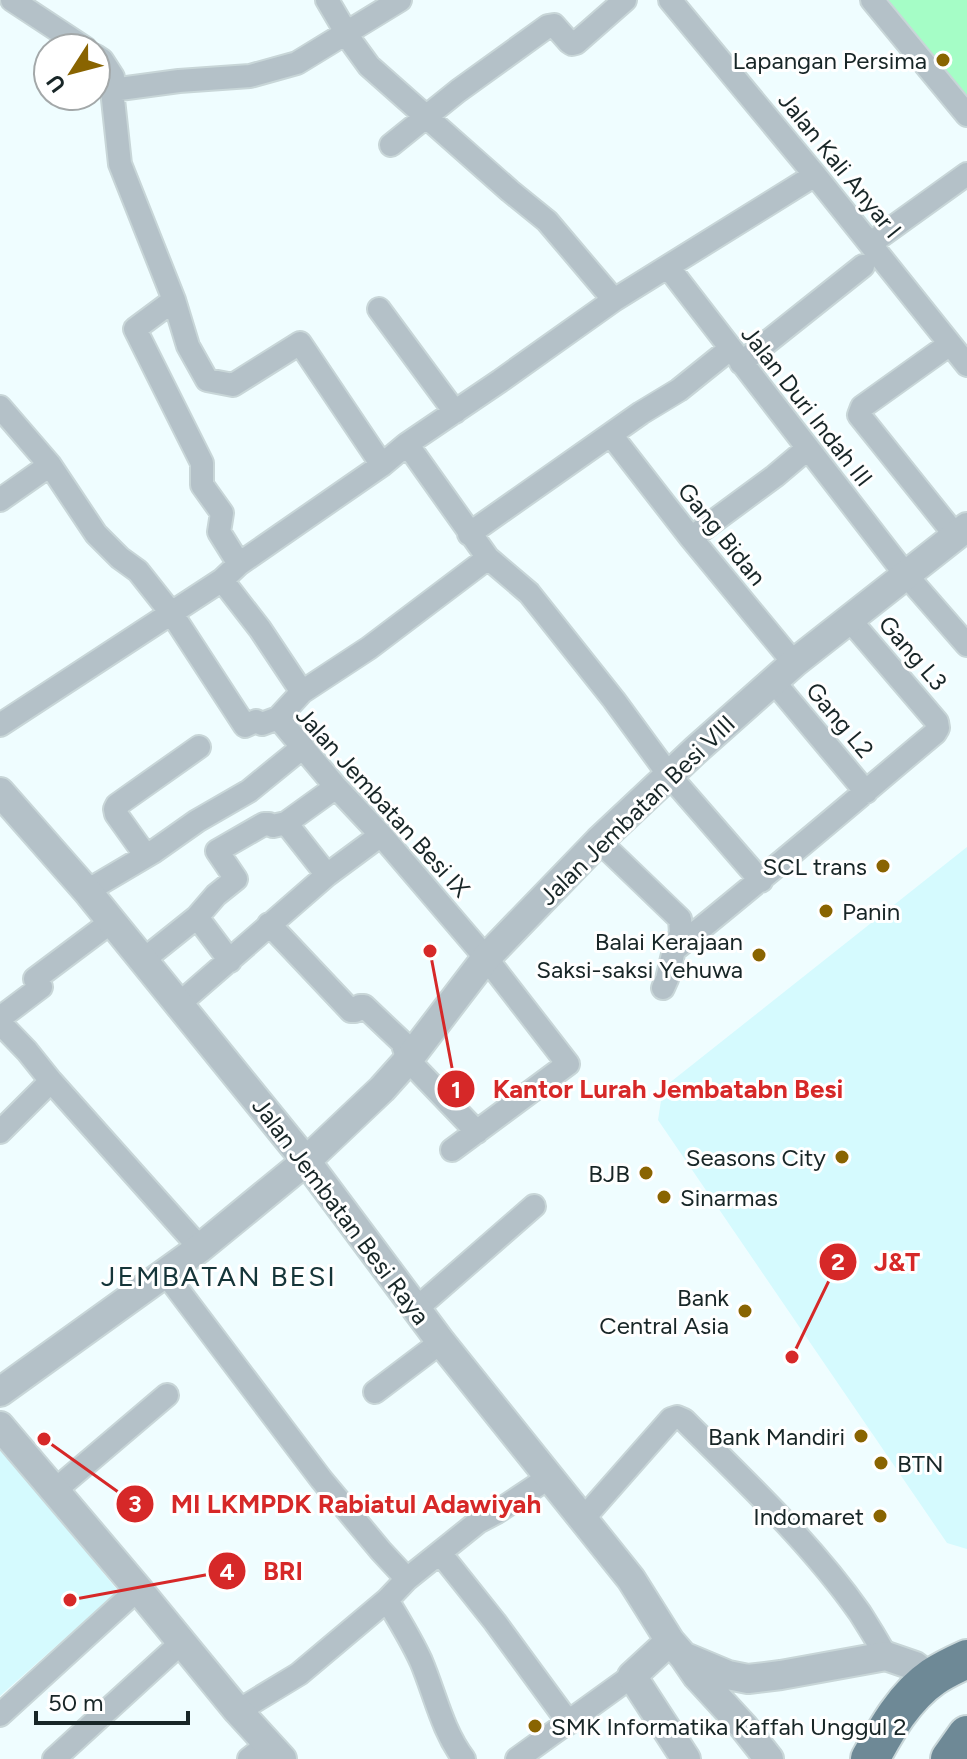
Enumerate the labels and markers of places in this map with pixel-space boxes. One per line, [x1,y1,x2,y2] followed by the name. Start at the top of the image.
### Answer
[733,46,927,75] place label: Lapangan Persima
[934,51,952,69] marker: Lapangan Persima
[763,852,867,881] place label: SCL trans
[874,857,892,875] marker: SCL trans
[842,897,900,926] place label: Panin
[817,902,835,920] marker: Panin
[536,927,743,984] place label: Balai Kerajaan Saksi-saksi Yehuwa
[750,946,768,964] marker: Balai Kerajaan Saksi-saksi Yehuwa
[436,1064,859,1114] callout: Kantor Lurah Jembatabn Besi
[686,1143,826,1172] place label: Seasons City
[833,1148,851,1166] marker: Seasons City
[588,1159,630,1188] place label: BJB
[637,1164,655,1182] marker: BJB
[680,1183,778,1212] place label: Sinarmas
[655,1188,673,1206] marker: Sinarmas
[818,1237,936,1287] callout: J&T
[599,1283,729,1340] place label: Bank Central Asia
[736,1302,754,1320] marker: Bank Central Asia
[708,1422,845,1451] place label: Bank Mandiri
[852,1427,870,1445] marker: Bank Mandiri
[897,1449,944,1478] place label: BTN
[872,1454,890,1472] marker: BTN
[115,1479,557,1529] callout: MI LKMPDK Rabiatul Adawiyah
[753,1502,864,1531] place label: Indomaret
[871,1507,889,1525] marker: Indomaret
[207,1546,319,1596] callout: BRI
[551,1712,907,1741] place label: SMK Informatika Kaffah Unggul 2
[526,1717,544,1735] marker: SMK Informatika Kaffah Unggul 2

